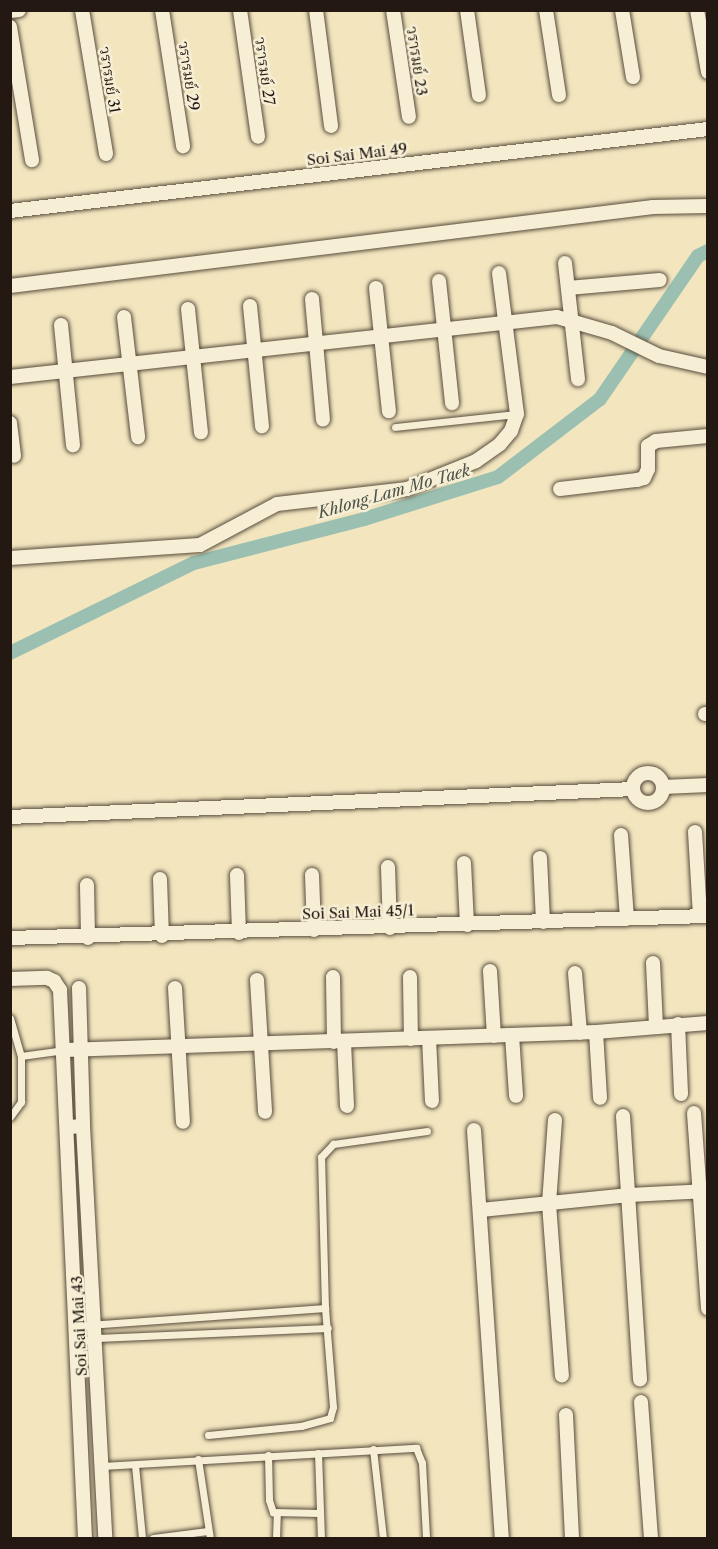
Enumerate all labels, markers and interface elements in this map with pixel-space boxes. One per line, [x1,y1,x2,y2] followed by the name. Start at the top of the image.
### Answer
[403,25,431,97] street label: วรารมย์ 23
[251,36,279,106] street label: วรารมย์ 27
[175,40,203,112] street label: วรารมย์ 29
[96,45,124,115] street label: วรารมย์ 31
[306,139,408,169] street label: Soi Sai Mai 49
[316,460,472,522] water label: Khlong Lam Mo Taek
[302,901,414,923] street label: Soi Sai Mai 45/1
[67,1275,91,1377] street label: Soi Sai Mai 43

